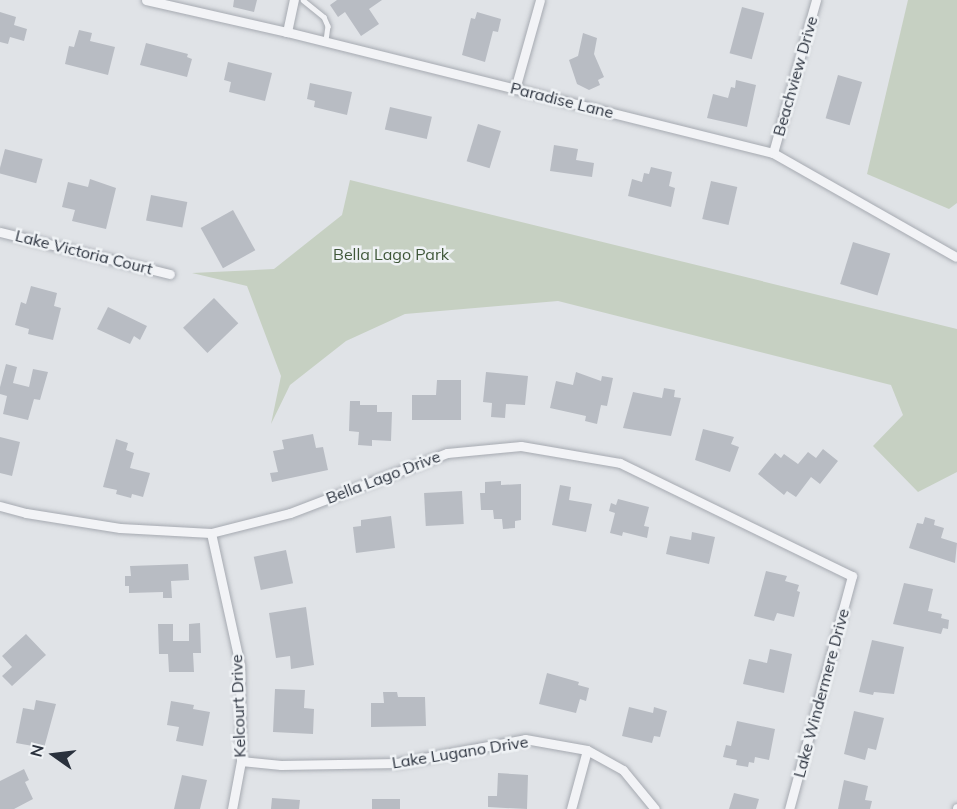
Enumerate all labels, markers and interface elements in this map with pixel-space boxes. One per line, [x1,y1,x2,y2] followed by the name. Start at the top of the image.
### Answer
[769,14,821,138] street label: Beachview Drive
[508,78,616,122] street label: Paradise Lane
[13,226,155,278] street label: Lake Victoria Court
[333,244,449,264] park label: Bella Lago Park
[323,446,443,508] street label: Bella Lago Drive
[789,606,853,780] street label: Lake Windermere Drive
[227,654,249,758] street label: Kelcourt Drive
[24,725,84,785] north arrow
[391,732,529,772] street label: Lake Lugano Drive
[25,742,48,759] text: N

